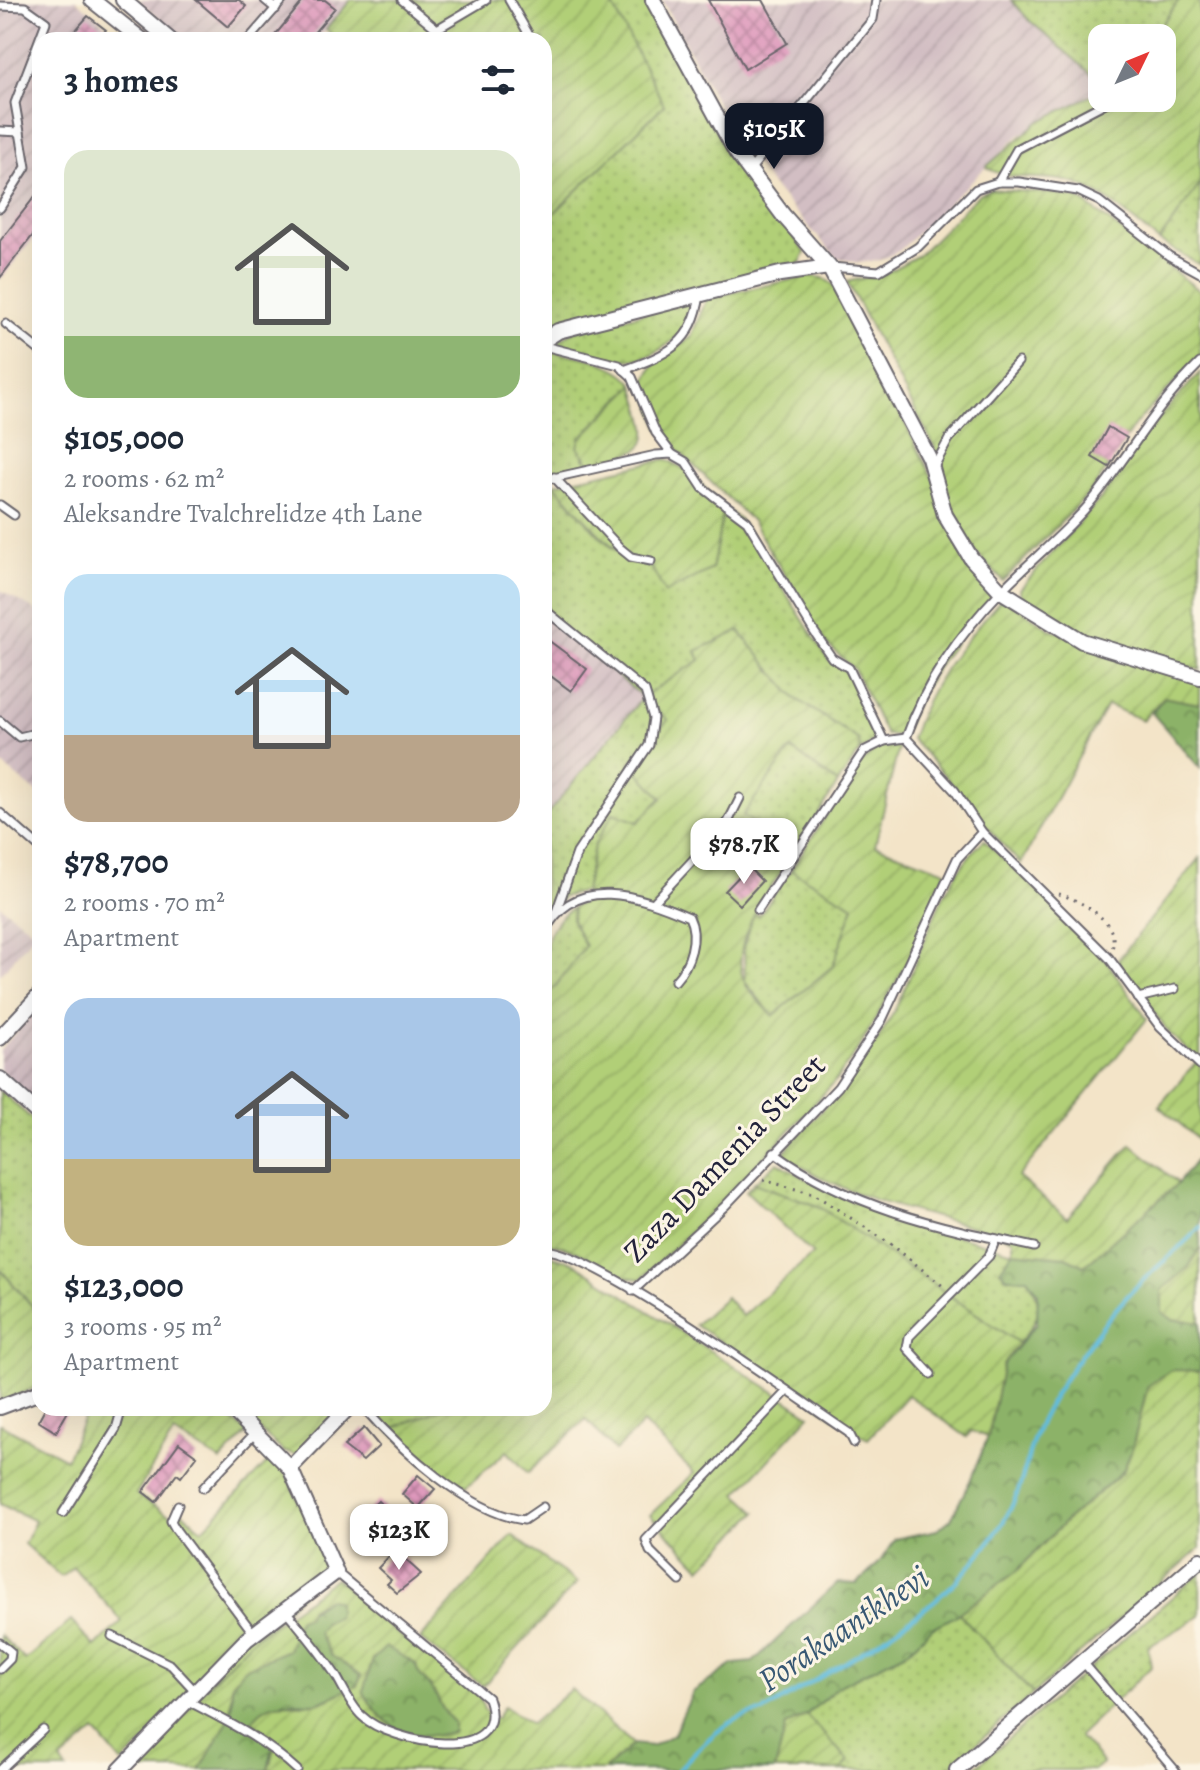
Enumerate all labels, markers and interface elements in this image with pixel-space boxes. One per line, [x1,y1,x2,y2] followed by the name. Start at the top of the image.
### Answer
[1088,24,1176,112] north arrow
[1088,24,1176,112] map controls
[64,57,179,104] text: 3 homes
[476,58,520,102] icon: filters
[718,103,830,171] pin: $105K
[743,111,805,146] text: $105K
[220,202,364,346] icon: home
[64,414,184,461] text: $105,000
[64,461,224,496] text: 2 rooms · 62 m²
[64,496,423,531] text: Aleksandre Tvalchrelidze 4th Lane
[220,626,364,770] icon: home
[679,818,809,886] pin: $78.7K
[708,826,780,861] text: $78.7K
[64,838,169,885] text: $78,700
[64,885,225,920] text: 2 rooms · 70 m²
[64,920,179,955] text: Apartment
[613,1044,835,1272] street label: Zaza Damenia Street
[220,1050,364,1194] icon: home
[64,1262,184,1309] text: $123,000
[64,1309,221,1344] text: 3 rooms · 95 m²
[64,1344,179,1379] text: Apartment
[343,1504,455,1572] pin: $123K
[368,1512,430,1547] text: $123K
[748,1554,938,1703] water label: Porakaantkhevi

